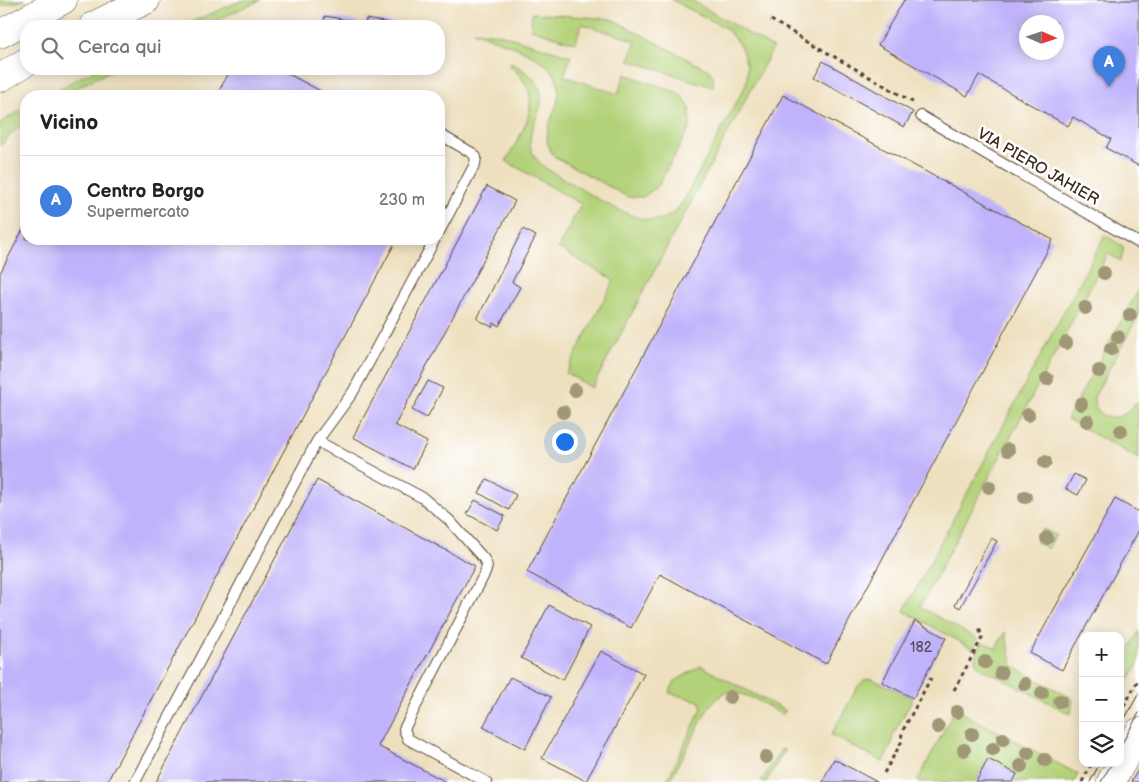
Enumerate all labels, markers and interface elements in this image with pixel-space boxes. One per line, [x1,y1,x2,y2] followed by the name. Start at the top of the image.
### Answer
[1019,15,1064,60] north arrow
[20,20,445,75] search box
[38,34,66,62] icon: search
[78,36,161,59] text: Cerca qui
[1093,46,1125,87] pin: A
[40,110,98,135] text: Vicino
[974,124,1102,210] street label: VIA PIERO JAHIER
[87,180,204,203] text: Centro Borgo
[51,191,61,210] text: A
[379,191,425,210] text: 230 m
[87,203,189,222] text: Supermercato
[552,429,578,455] your location
[1079,632,1124,767] map controls
[1079,632,1124,677] button: +
[910,639,933,656] house number: 182
[1079,677,1124,722] button: −
[1079,722,1124,767] button: layers

